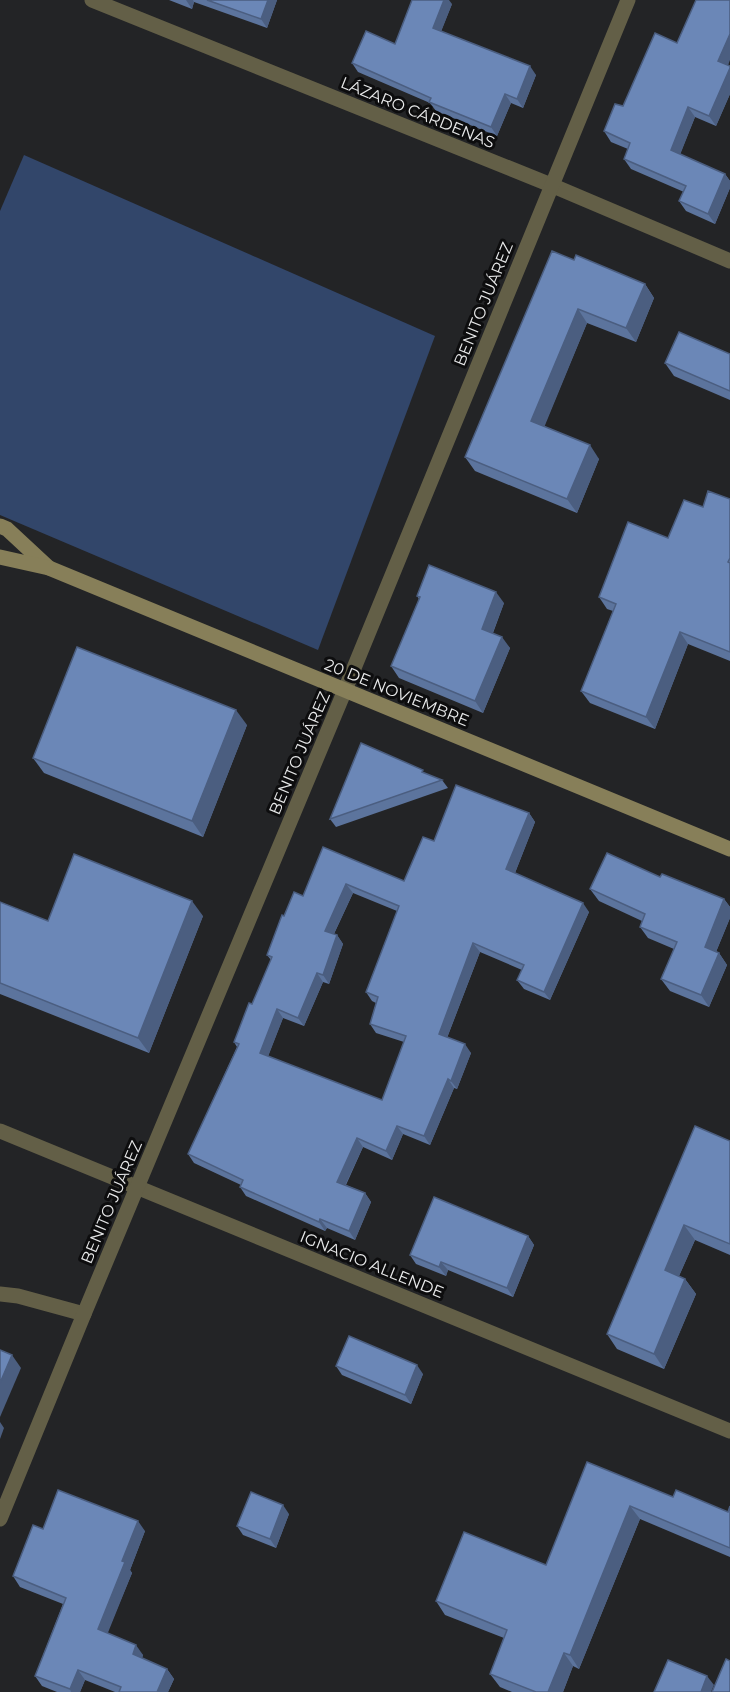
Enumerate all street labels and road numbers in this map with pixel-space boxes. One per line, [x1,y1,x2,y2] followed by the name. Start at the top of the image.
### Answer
[338,73,498,152] street label: LÁZARO CÁRDENAS
[450,239,517,369] street label: BENITO JUÁREZ
[322,655,472,730] street label: 20 DE NOVIEMBRE
[265,689,334,818] street label: BENITO JUÁREZ
[77,1138,146,1267] street label: BENITO JUÁREZ
[297,1227,446,1302] street label: IGNACIO ALLENDE

